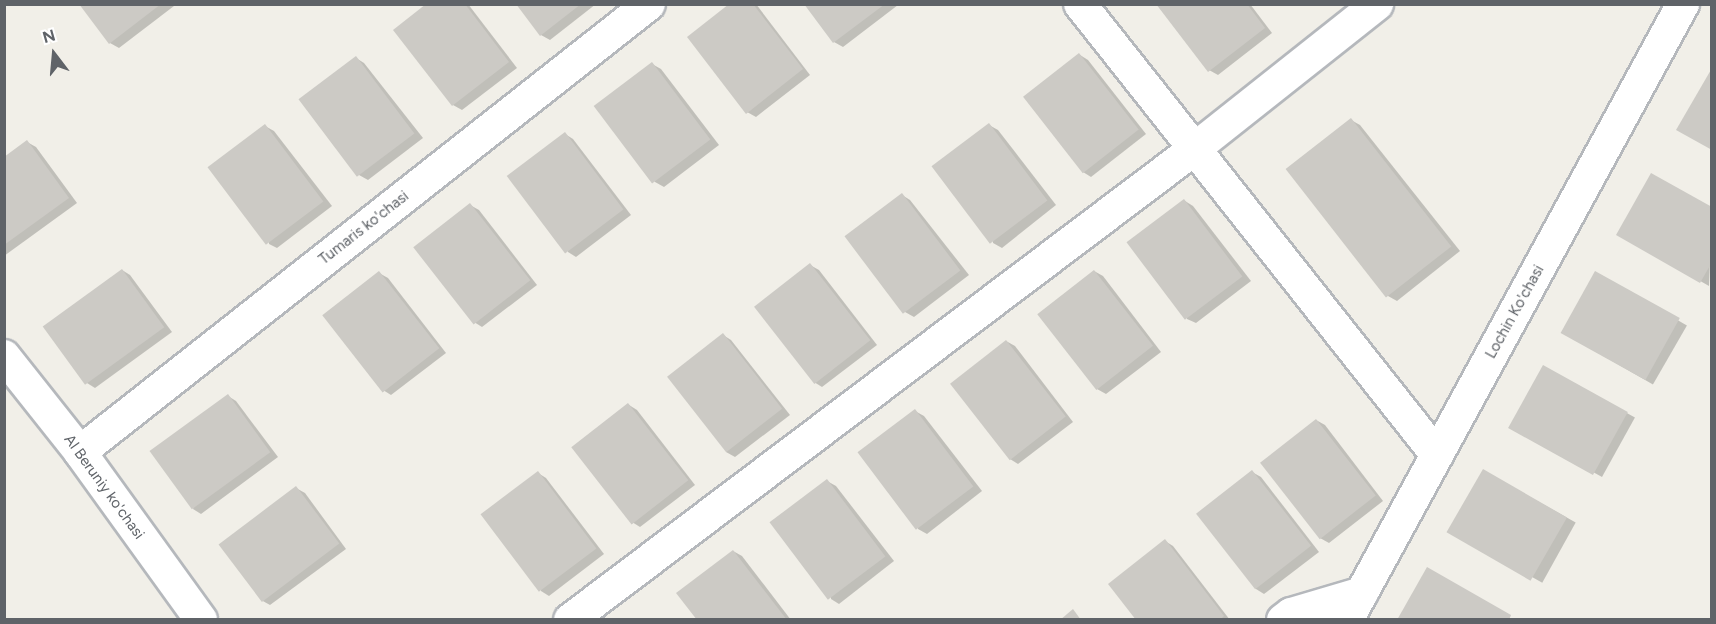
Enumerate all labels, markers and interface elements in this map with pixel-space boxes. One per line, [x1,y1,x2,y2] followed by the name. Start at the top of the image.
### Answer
[24,24,84,84] north arrow
[40,25,57,47] text: N
[316,187,412,269] street label: Tumaris ko'chasi
[1482,262,1548,362] street label: Lochin Ko'chasi
[60,431,148,543] street label: Al Beruniy ko'chasi

